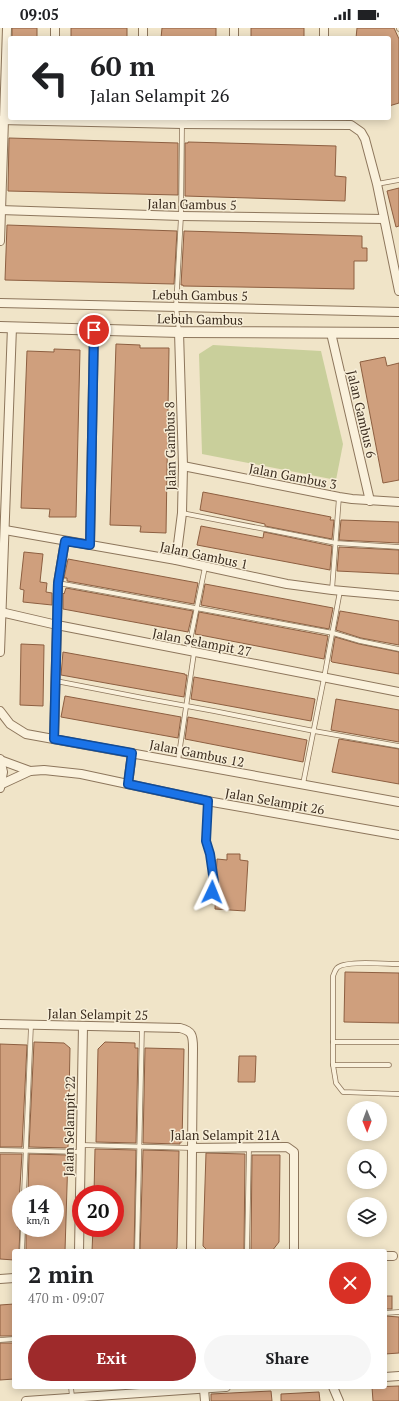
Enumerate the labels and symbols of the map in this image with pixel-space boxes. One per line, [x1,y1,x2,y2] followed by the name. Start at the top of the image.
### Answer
[147,194,237,214] street label: Jalan Gambus 5
[152,285,248,305] street label: Lebuh Gambus 5
[157,309,243,329] street label: Lebuh Gambus
[77,313,111,347] pin
[343,368,381,460] street label: Jalan Gambus 6
[160,401,180,491] street label: Jalan Gambus 8
[247,459,339,493] street label: Jalan Gambus 3
[158,537,250,573] street label: Jalan Gambus 1
[151,624,253,660] street label: Jalan Selampit 27
[148,735,246,771] street label: Jalan Gambus 12
[224,783,326,819] street label: Jalan Selampit 26
[191,871,233,913] position arrow
[48,1004,148,1024] street label: Jalan Selampit 25
[59,1076,79,1176] street label: Jalan Selampit 22
[347,1101,387,1141] north arrow
[170,1126,280,1144] street label: Jalan Selampit 21A
[72,1185,124,1237] speed limit sign: 20

